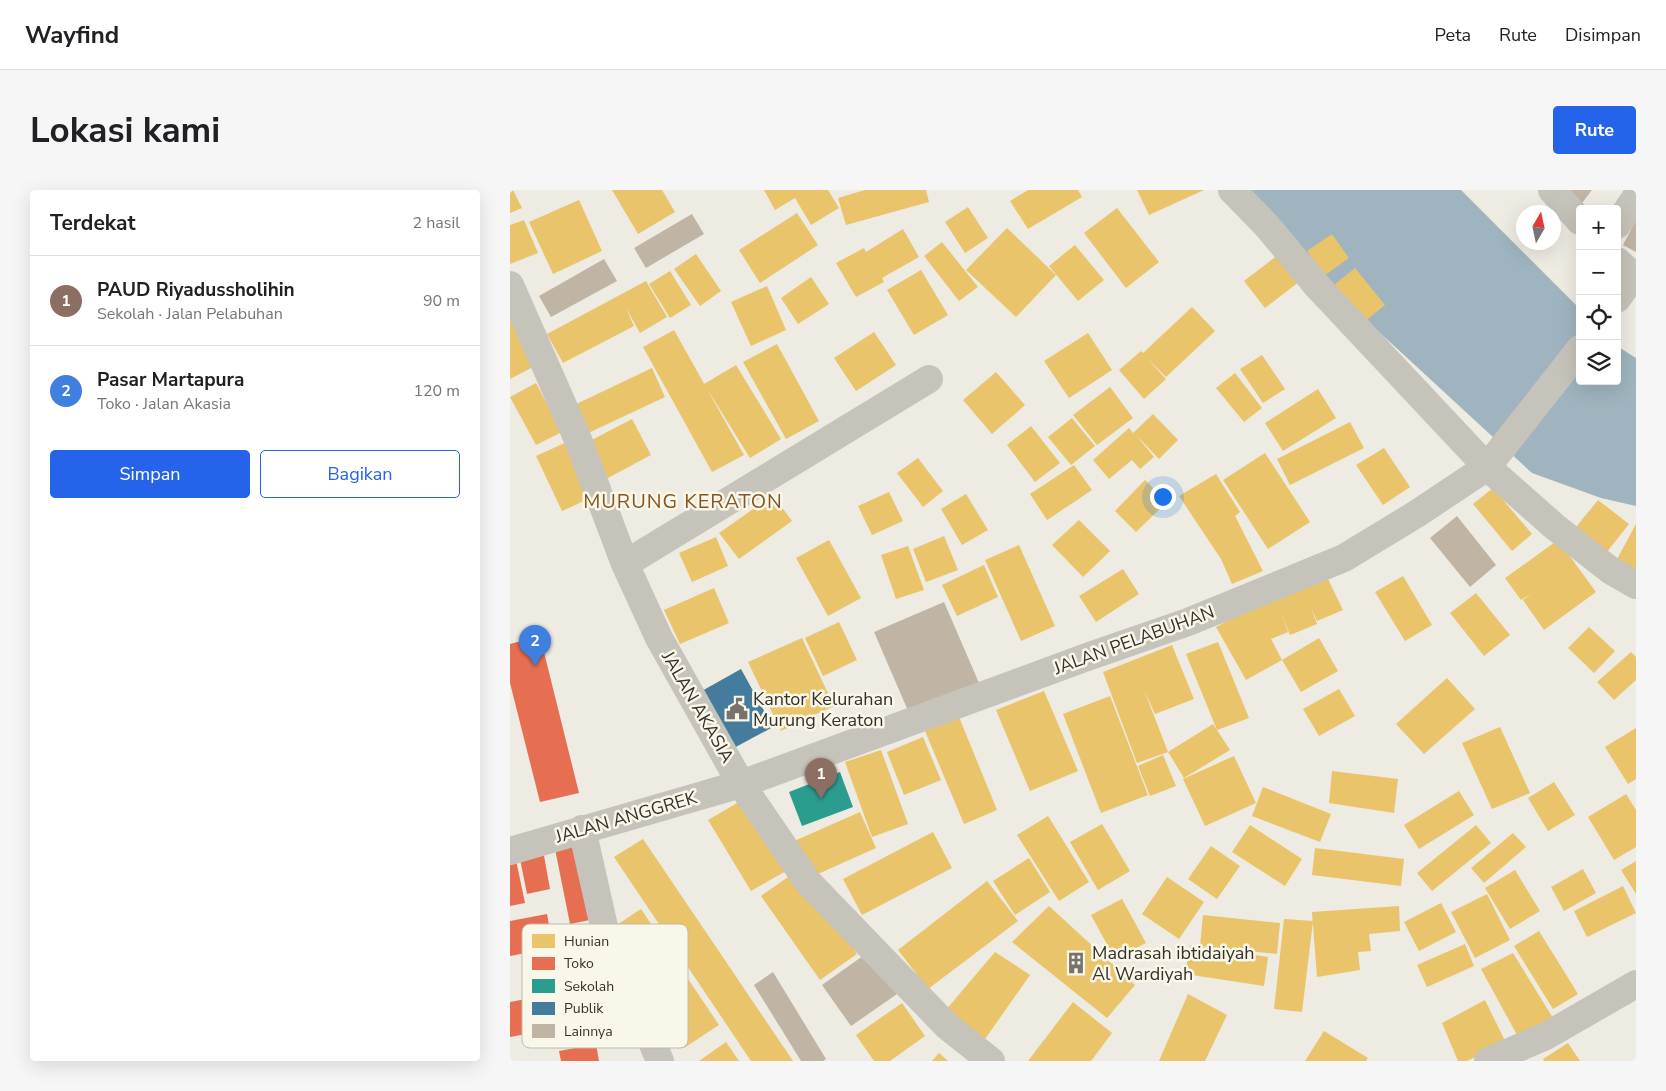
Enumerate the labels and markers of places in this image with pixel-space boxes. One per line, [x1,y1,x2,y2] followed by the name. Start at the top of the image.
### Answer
[519,625,551,666] pin: 2
[753,687,893,732] place label: Kantor Kelurahan Murung Keraton
[724,696,750,722] public building icon: Kantor Kelurahan Murung Keraton
[805,758,837,799] pin: 1
[1092,941,1254,986] place label: Madrasah ibtidaiyah Al Wardiyah
[1063,950,1089,976] building icon: Madrasah ibtidaiyah Al Wardiyah

